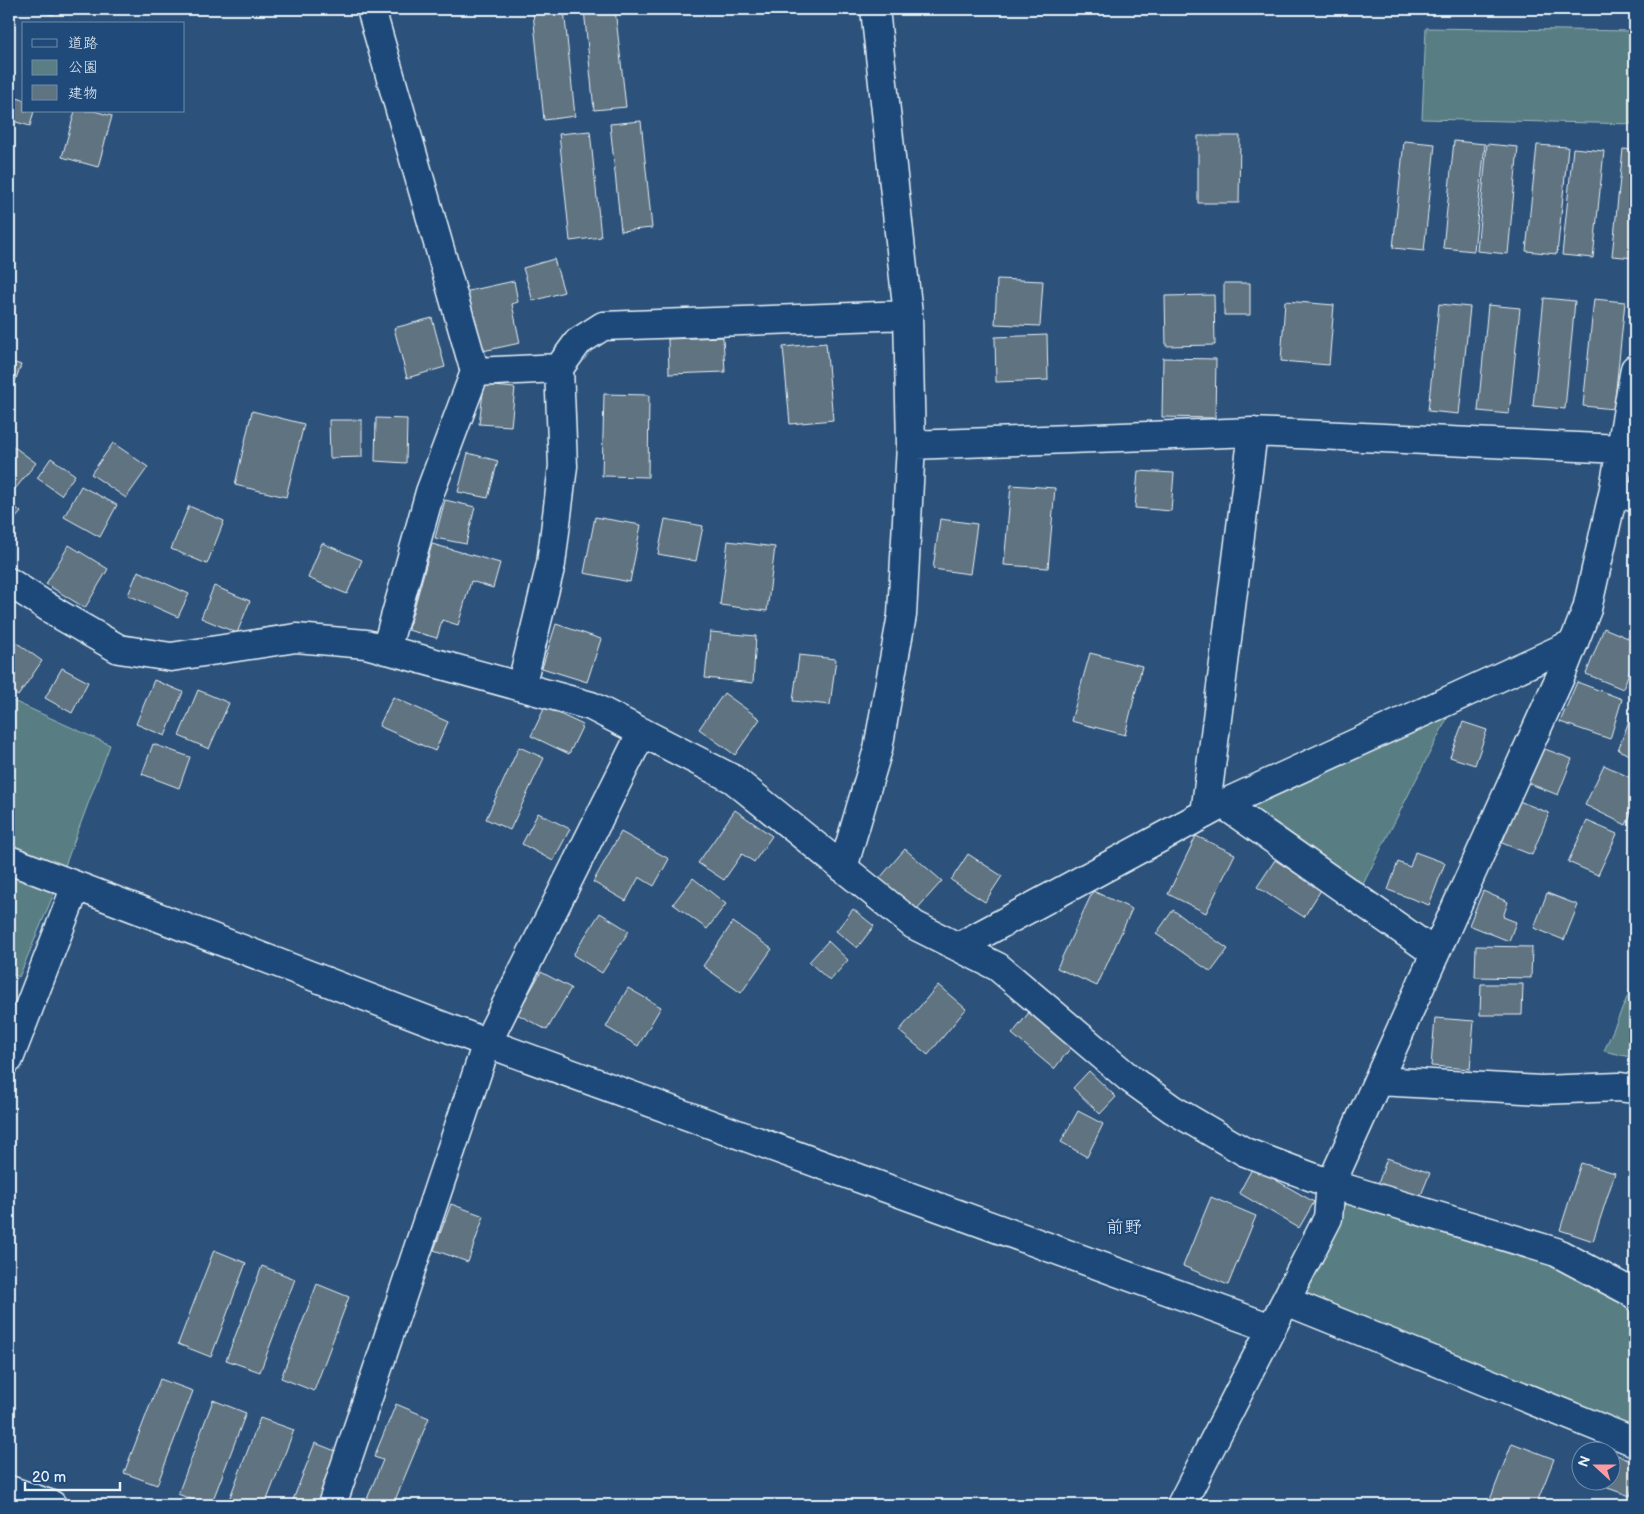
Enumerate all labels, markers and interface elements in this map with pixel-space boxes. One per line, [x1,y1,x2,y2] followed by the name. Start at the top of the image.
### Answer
[22,22,185,112] legend
[68,34,98,53] text: 道路
[68,58,98,77] text: 公園
[68,84,98,103] text: 建物
[1106,1217,1142,1238] district label: 前野
[1572,1442,1622,1492] north arrow
[1575,1454,1594,1469] text: N
[25,1459,120,1491] scale bar
[32,1468,66,1487] text: 20 m

